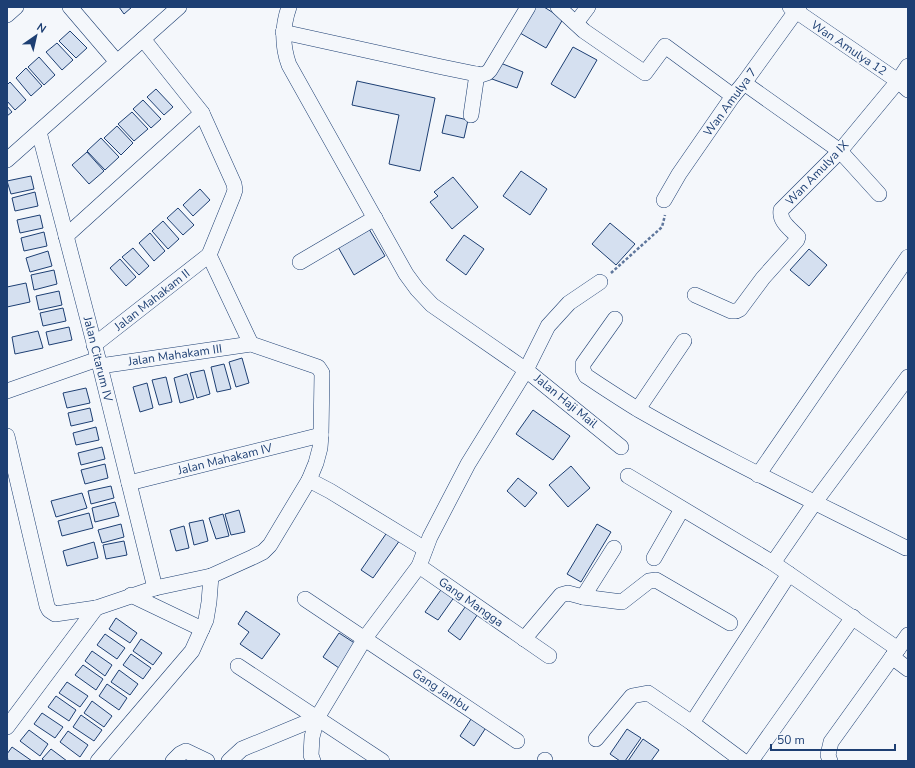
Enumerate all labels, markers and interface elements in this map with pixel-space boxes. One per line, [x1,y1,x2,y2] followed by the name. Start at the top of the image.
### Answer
[16,16,56,56] north arrow
[808,17,890,79] street label: Wan Amulya 12
[34,20,49,37] text: N
[700,65,760,139] street label: Wan Amulya 7
[782,137,852,209] street label: Wan Amulya IX
[110,265,193,335] street label: Jalan Mahakam II
[79,314,116,404] street label: Jalan Citarum IV
[126,340,223,370] street label: Jalan Mahakam III
[530,370,601,432] street label: Jalan Haji Mail
[175,439,275,479] street label: Jalan Mahakam IV
[435,574,507,630] street label: Gang Mangga
[409,665,473,715] street label: Gang Jambu
[771,726,895,752] scale bar
[777,732,805,748] text: 50 m

